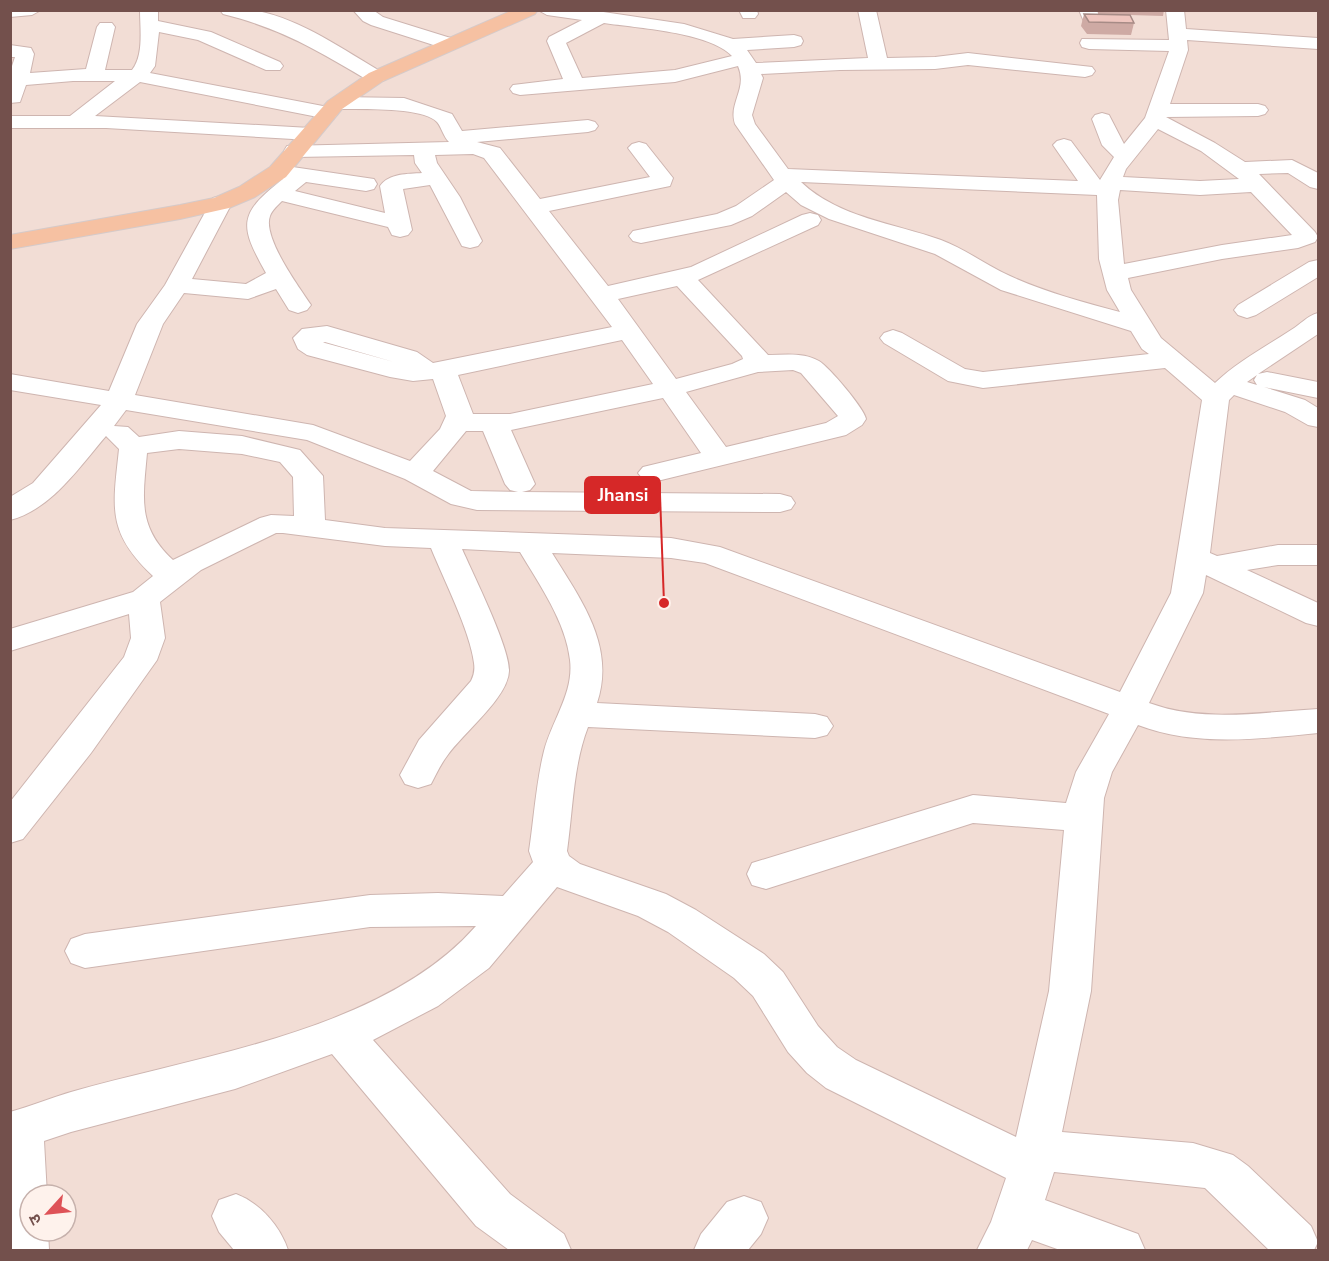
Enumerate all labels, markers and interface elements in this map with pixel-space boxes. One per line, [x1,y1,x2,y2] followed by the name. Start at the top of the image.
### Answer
[585,477,660,513] callout: Jhansi
[597,483,648,507] text: Jhansi
[18,1183,78,1243] north arrow
[23,1210,47,1229] text: उ

